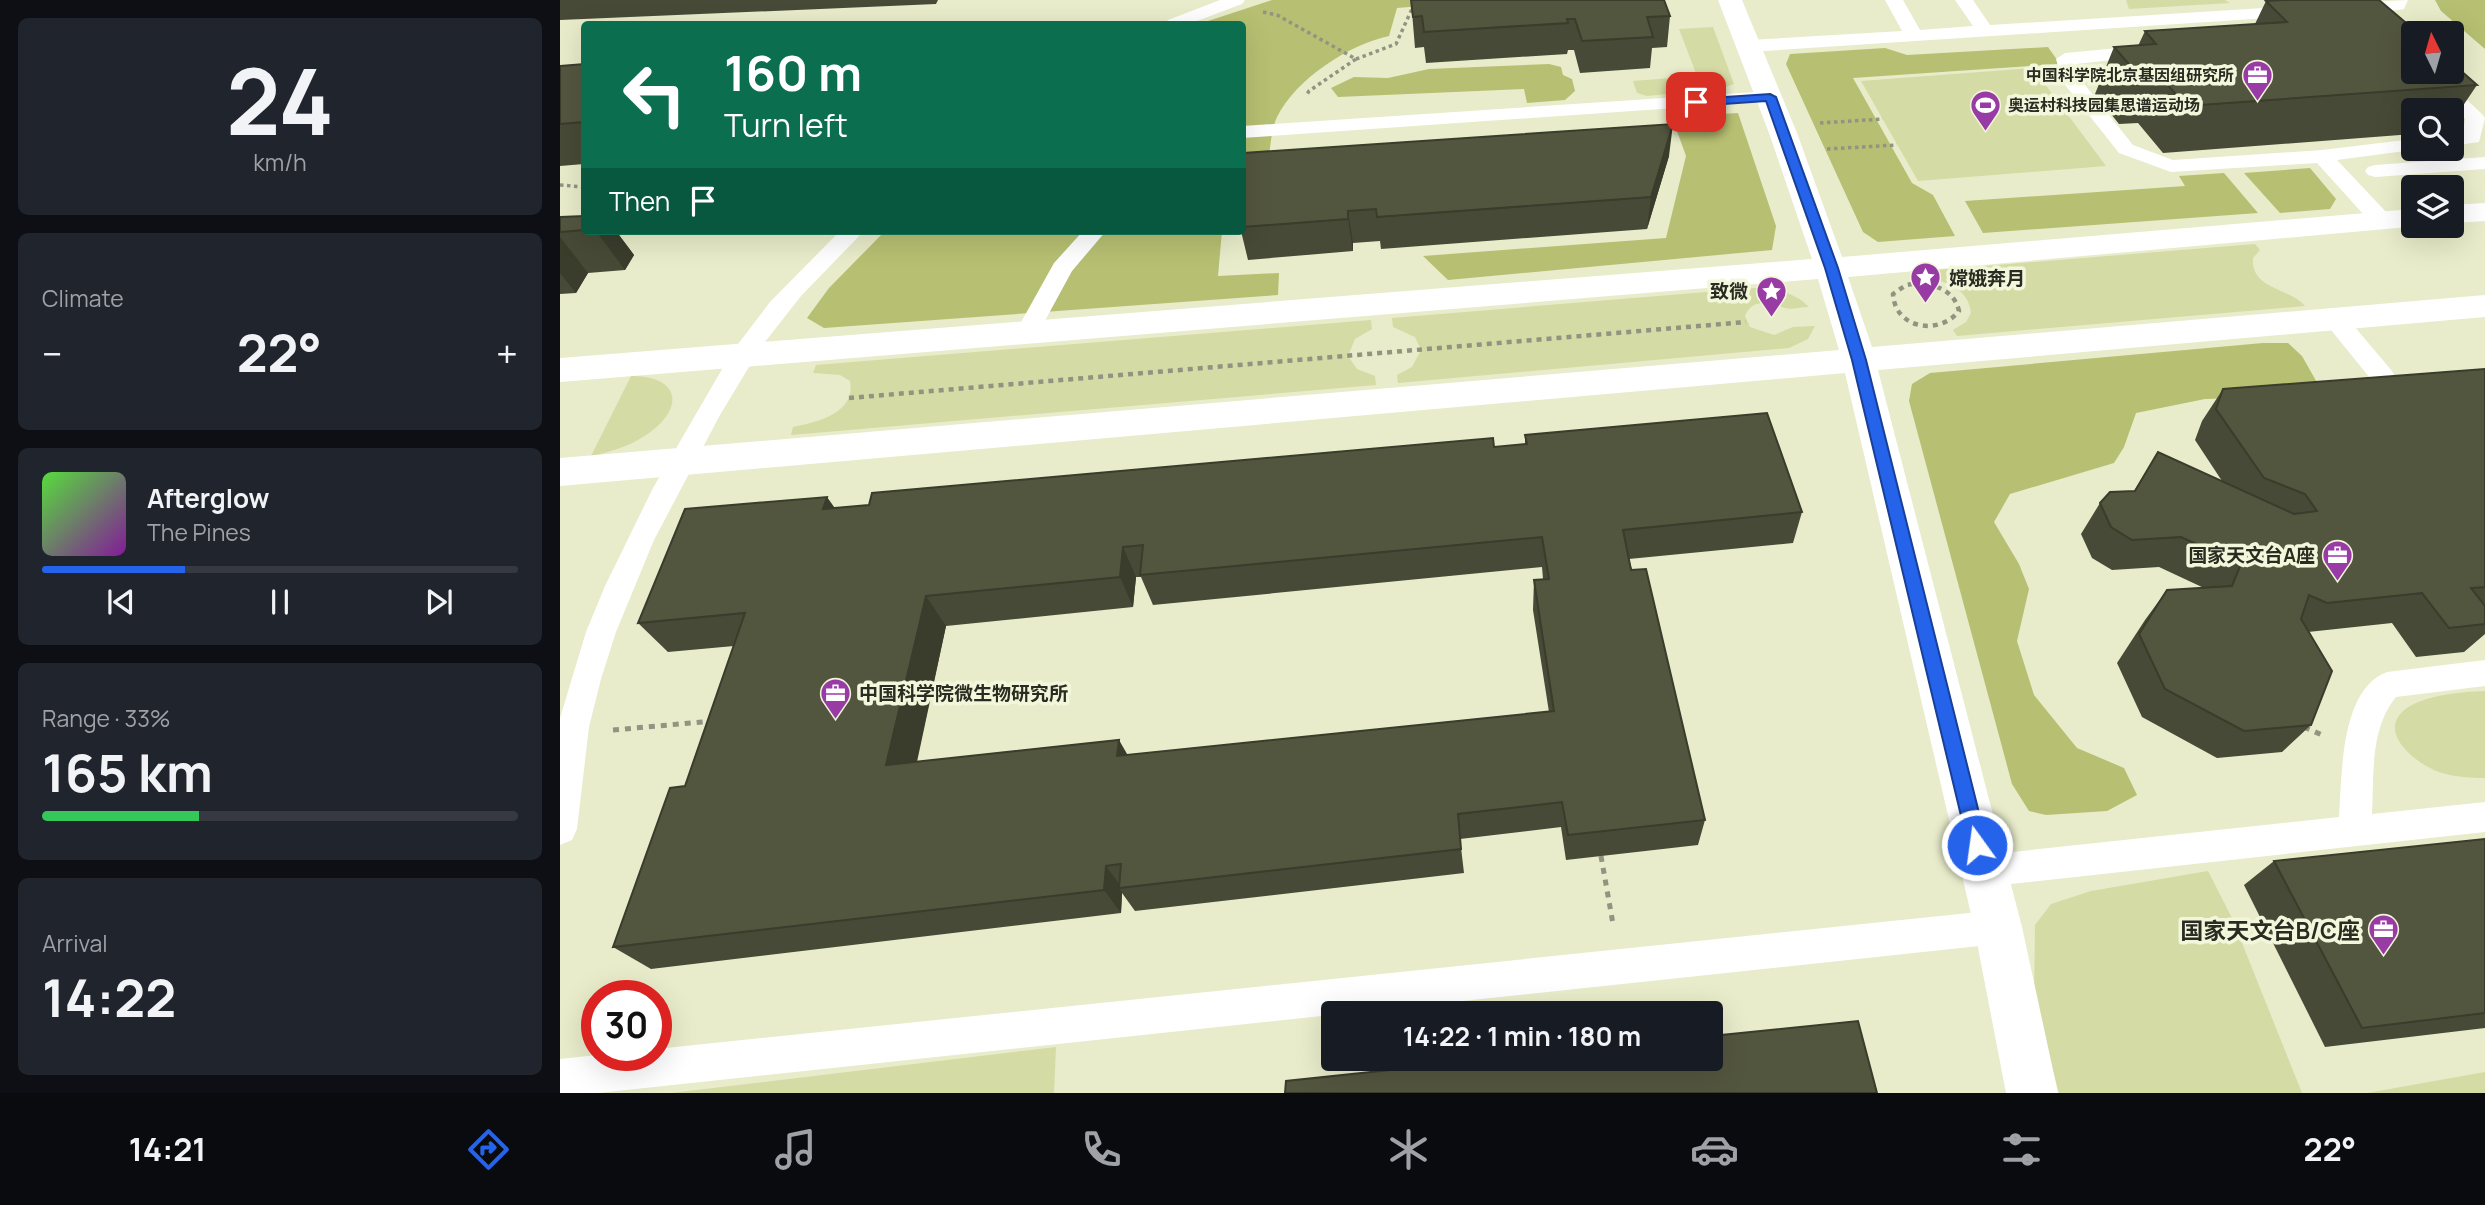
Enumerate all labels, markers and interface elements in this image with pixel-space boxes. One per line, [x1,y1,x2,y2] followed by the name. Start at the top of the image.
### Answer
[2401,21,2464,84] north arrow
[2401,21,2464,238] map controls
[226,38,334,162] text: 24
[724,39,862,106] text: 160 m
[609,49,700,140] icon: left
[2240,58,2274,102] office icon: 中国科学院北京基因组研究所
[2026,64,2234,86] place label: 中国科学院北京基因组研究所
[1666,72,1726,132] pin
[1677,83,1715,121] icon: arrive
[1968,88,2002,132] sports icon: 奥运村科技园集思谱运动场
[2008,94,2200,116] place label: 奥运村科技园集思谱运动场
[2401,98,2464,161] button: search
[724,103,848,147] text: Turn left
[253,146,307,178] text: km/h
[2401,175,2464,238] button: layers
[684,182,722,220] icon: arrive
[609,183,670,219] text: Then
[1909,261,1943,305] place icon: 嫦娥奔月
[1949,265,2025,291] place label: 嫦娥奔月
[1754,274,1788,318] place icon: 致微
[1710,278,1748,304] place label: 致微
[42,282,124,314] text: Climate
[237,317,322,388] text: 22°
[42,327,63,379] text: −
[496,327,518,379] text: +
[147,480,269,516] text: Afterglow
[147,516,251,548] text: The Pines
[2321,538,2355,582] office icon: 国家天文台A座
[2188,542,2315,568] place label: 国家天文台A座
[102,583,140,621] icon: previous
[261,583,299,621] icon: pause
[420,583,458,621] icon: next
[819,676,853,720] office icon: 中国科学院微生物研究所
[859,680,1068,706] place label: 中国科学院微生物研究所
[42,702,171,734] text: Range · 33%
[42,737,213,808] text: 165 km
[1940,808,2014,882] position arrow
[2366,913,2400,957] office icon: 国家天文台B/C座
[2181,914,2360,946] place label: 国家天文台B/C座
[42,927,108,959] text: Arrival
[42,962,176,1033] text: 14:22
[581,980,672,1071] speed limit sign: 30
[1403,1018,1641,1054] text: 14:22 · 1 min · 180 m
[464,1125,513,1174] icon: directions
[771,1125,820,1174] icon: music
[1077,1125,1126,1174] icon: phone
[1384,1125,1433,1174] icon: climate
[1690,1125,1739,1174] icon: car
[1997,1125,2046,1174] icon: filters
[129,1127,206,1171] text: 14:21
[2304,1127,2356,1171] text: 22°

